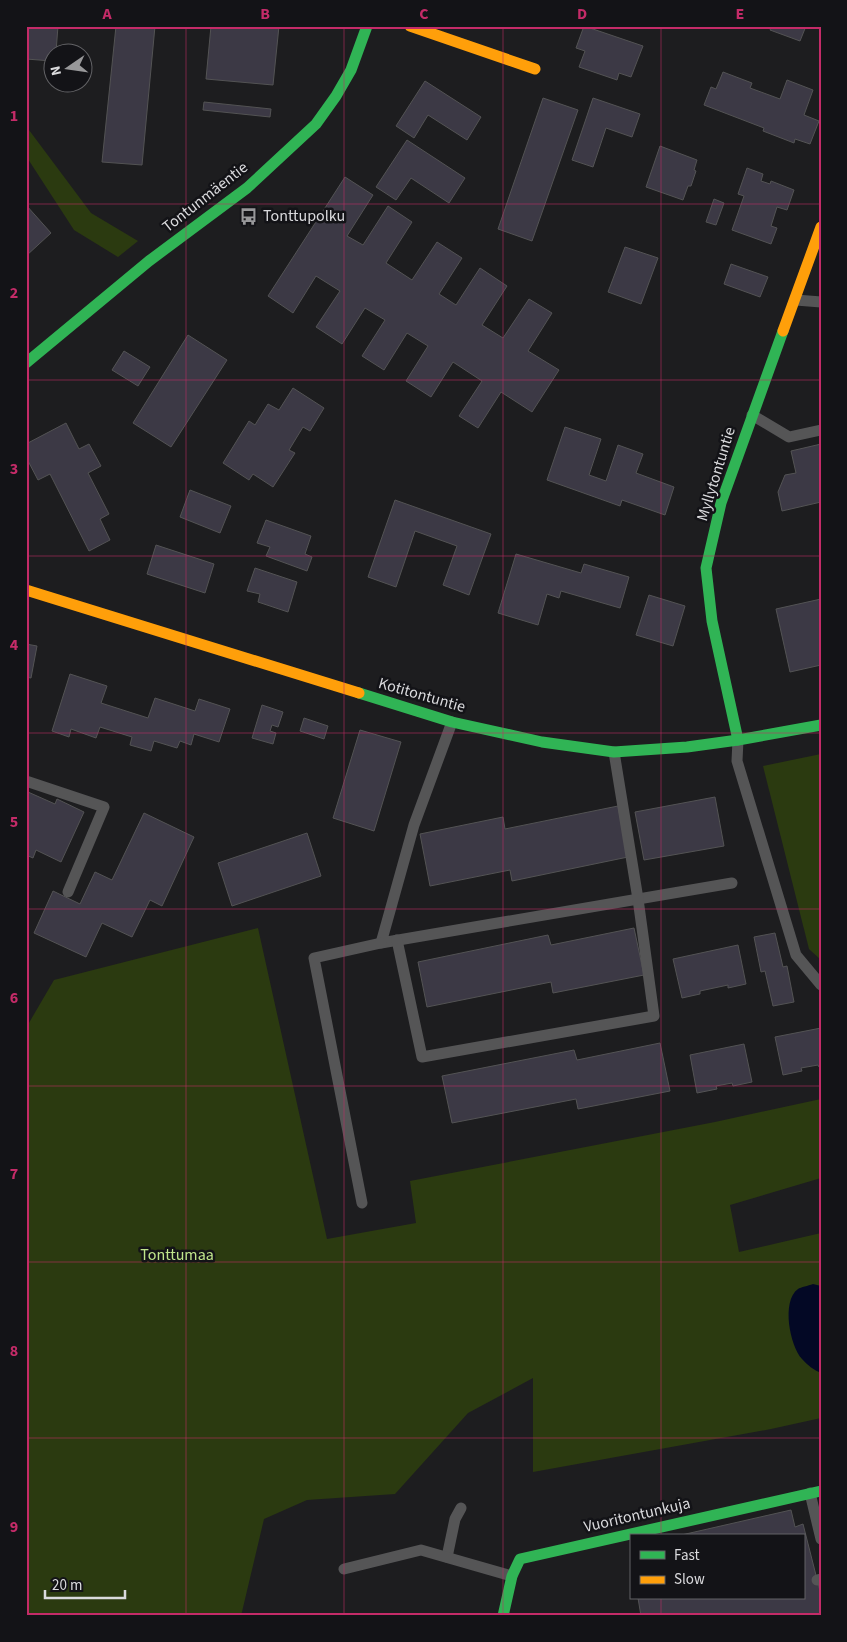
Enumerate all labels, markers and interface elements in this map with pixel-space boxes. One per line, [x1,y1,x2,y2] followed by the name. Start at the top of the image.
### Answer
[101,3,112,25] text: A
[260,3,270,25] text: B
[419,3,429,25] text: C
[577,3,587,25] text: D
[736,3,744,25] text: E
[42,42,92,92] north arrow
[46,64,67,77] text: N
[10,105,18,127] text: 1
[158,157,252,237] street label: Tontunmäentie
[263,205,345,227] place label: Tonttupolku
[239,206,259,226] bus stop icon: Tonttupolku
[10,282,18,304] text: 2
[691,424,741,524] street label: Myllytontuntie
[10,458,18,480] text: 3
[10,634,19,656] text: 4
[376,672,468,718] street label: Kotitontuntie
[10,811,18,833] text: 5
[10,987,18,1009] text: 6
[10,1163,18,1185] text: 7
[140,1244,214,1266] park label: Tonttumaa
[10,1340,18,1362] text: 8
[582,1492,692,1538] street label: Vuoritontunkuja
[10,1516,18,1538] text: 9
[630,1534,804,1600] legend
[674,1545,700,1566] text: Fast
[45,1567,125,1599] scale bar
[674,1569,705,1590] text: Slow
[52,1575,82,1596] text: 20 m

